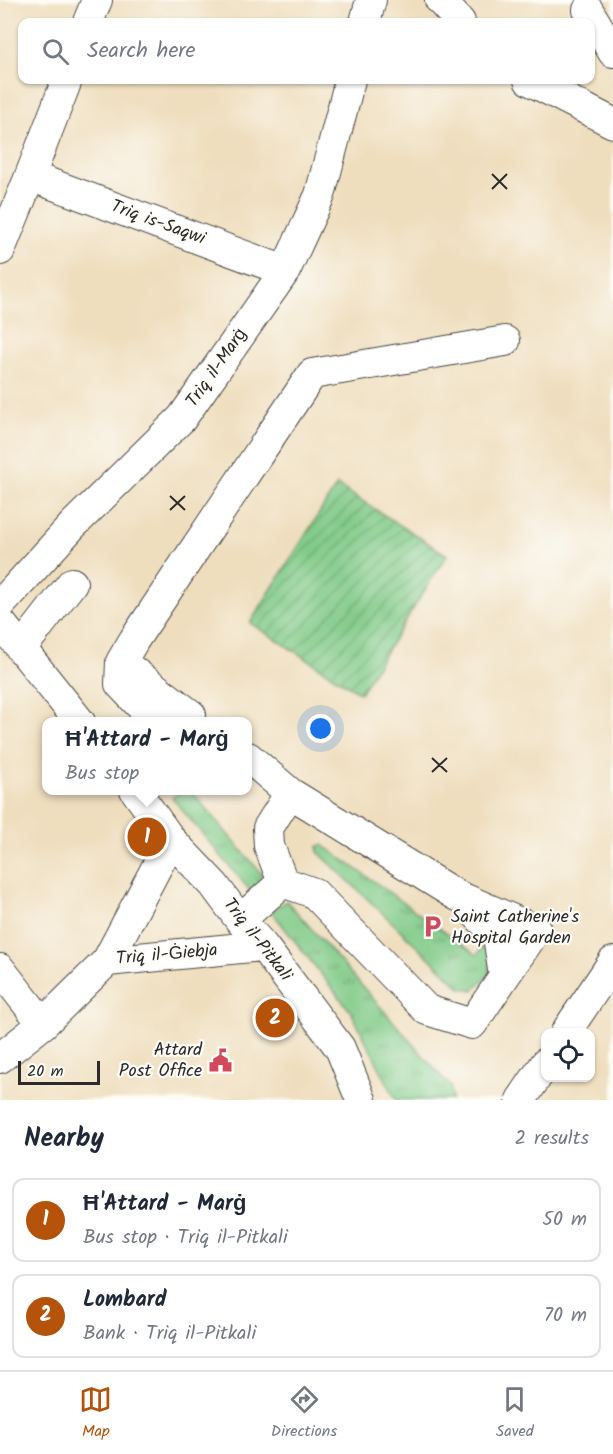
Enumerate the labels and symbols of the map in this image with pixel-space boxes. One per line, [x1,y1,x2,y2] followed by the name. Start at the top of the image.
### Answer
[107,192,210,254] street label: Triq is-Saqwi
[179,322,255,414] street label: Triq il-Marġ
[306,714,335,743] your location
[128,814,166,860] pin: 1
[215,892,299,989] street label: Triq il-Pitkali
[451,903,580,953] place label: Saint Catherine's Hospital Garden
[420,914,446,940] parking icon: Saint Catherine's Hospital Garden
[115,936,219,974] street label: Triq il-Ġiebja
[256,996,294,1040] pin: 2
[119,1036,203,1086] place label: Attard Post Office
[207,1047,233,1073] public building icon: Attard Post Office
[18,1058,100,1086] scale bar

